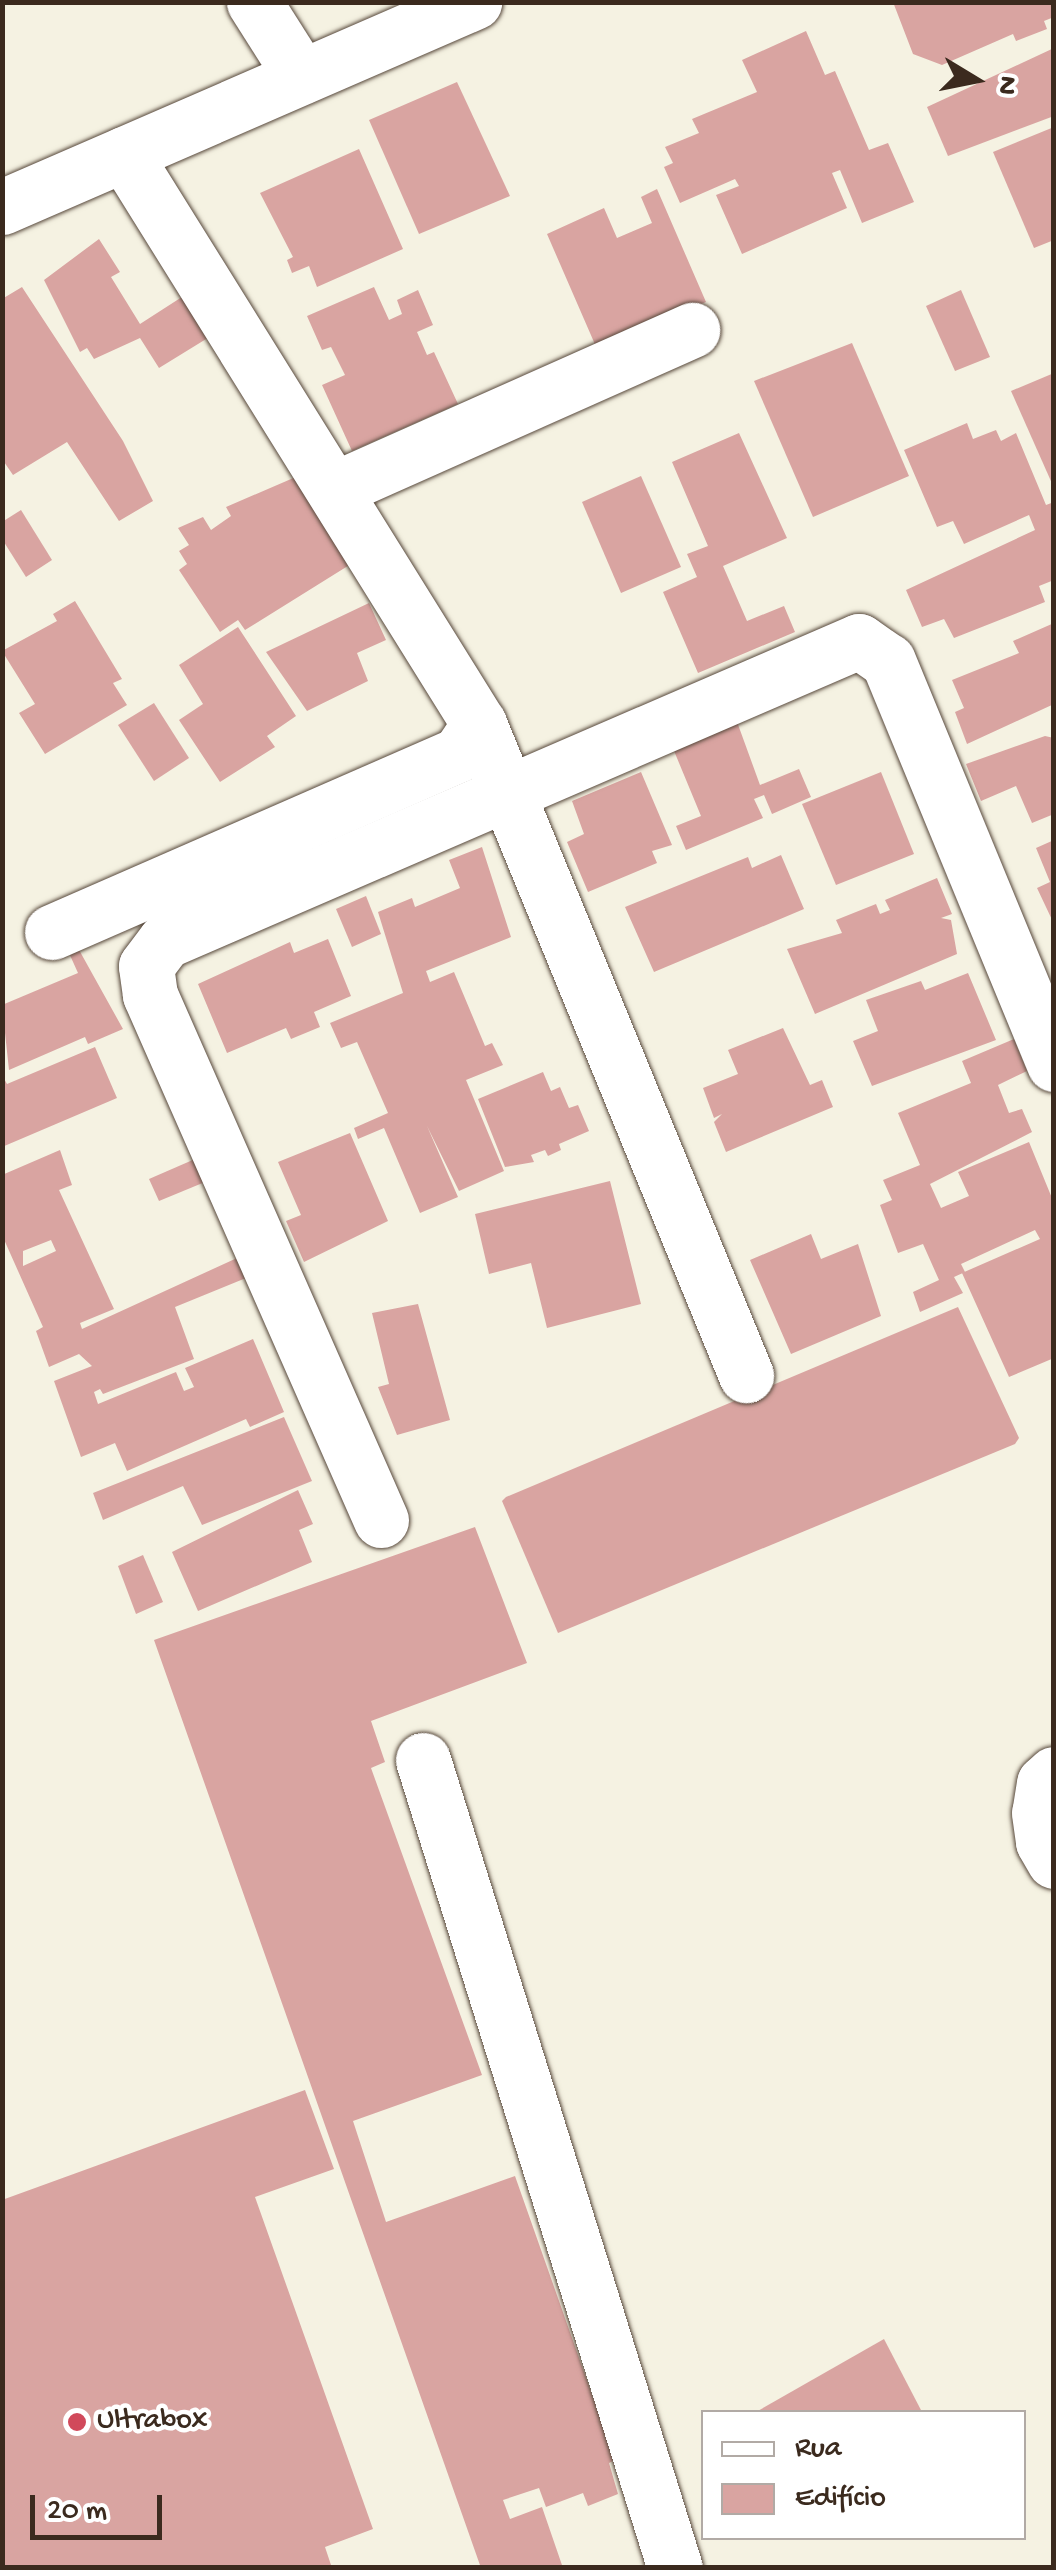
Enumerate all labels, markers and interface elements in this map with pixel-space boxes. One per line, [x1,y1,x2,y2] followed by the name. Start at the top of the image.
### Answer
[926,30,1026,130] north arrow
[988,73,1024,97] text: N
[97,2404,208,2440] place label: Ultrabox
[701,2410,1026,2540] legend
[66,2411,88,2433] marker: Ultrabox
[795,2432,841,2467] text: Rua
[35,2475,168,2537] scale bar
[795,2482,886,2517] text: Edifício
[47,2495,107,2530] text: 20 m

